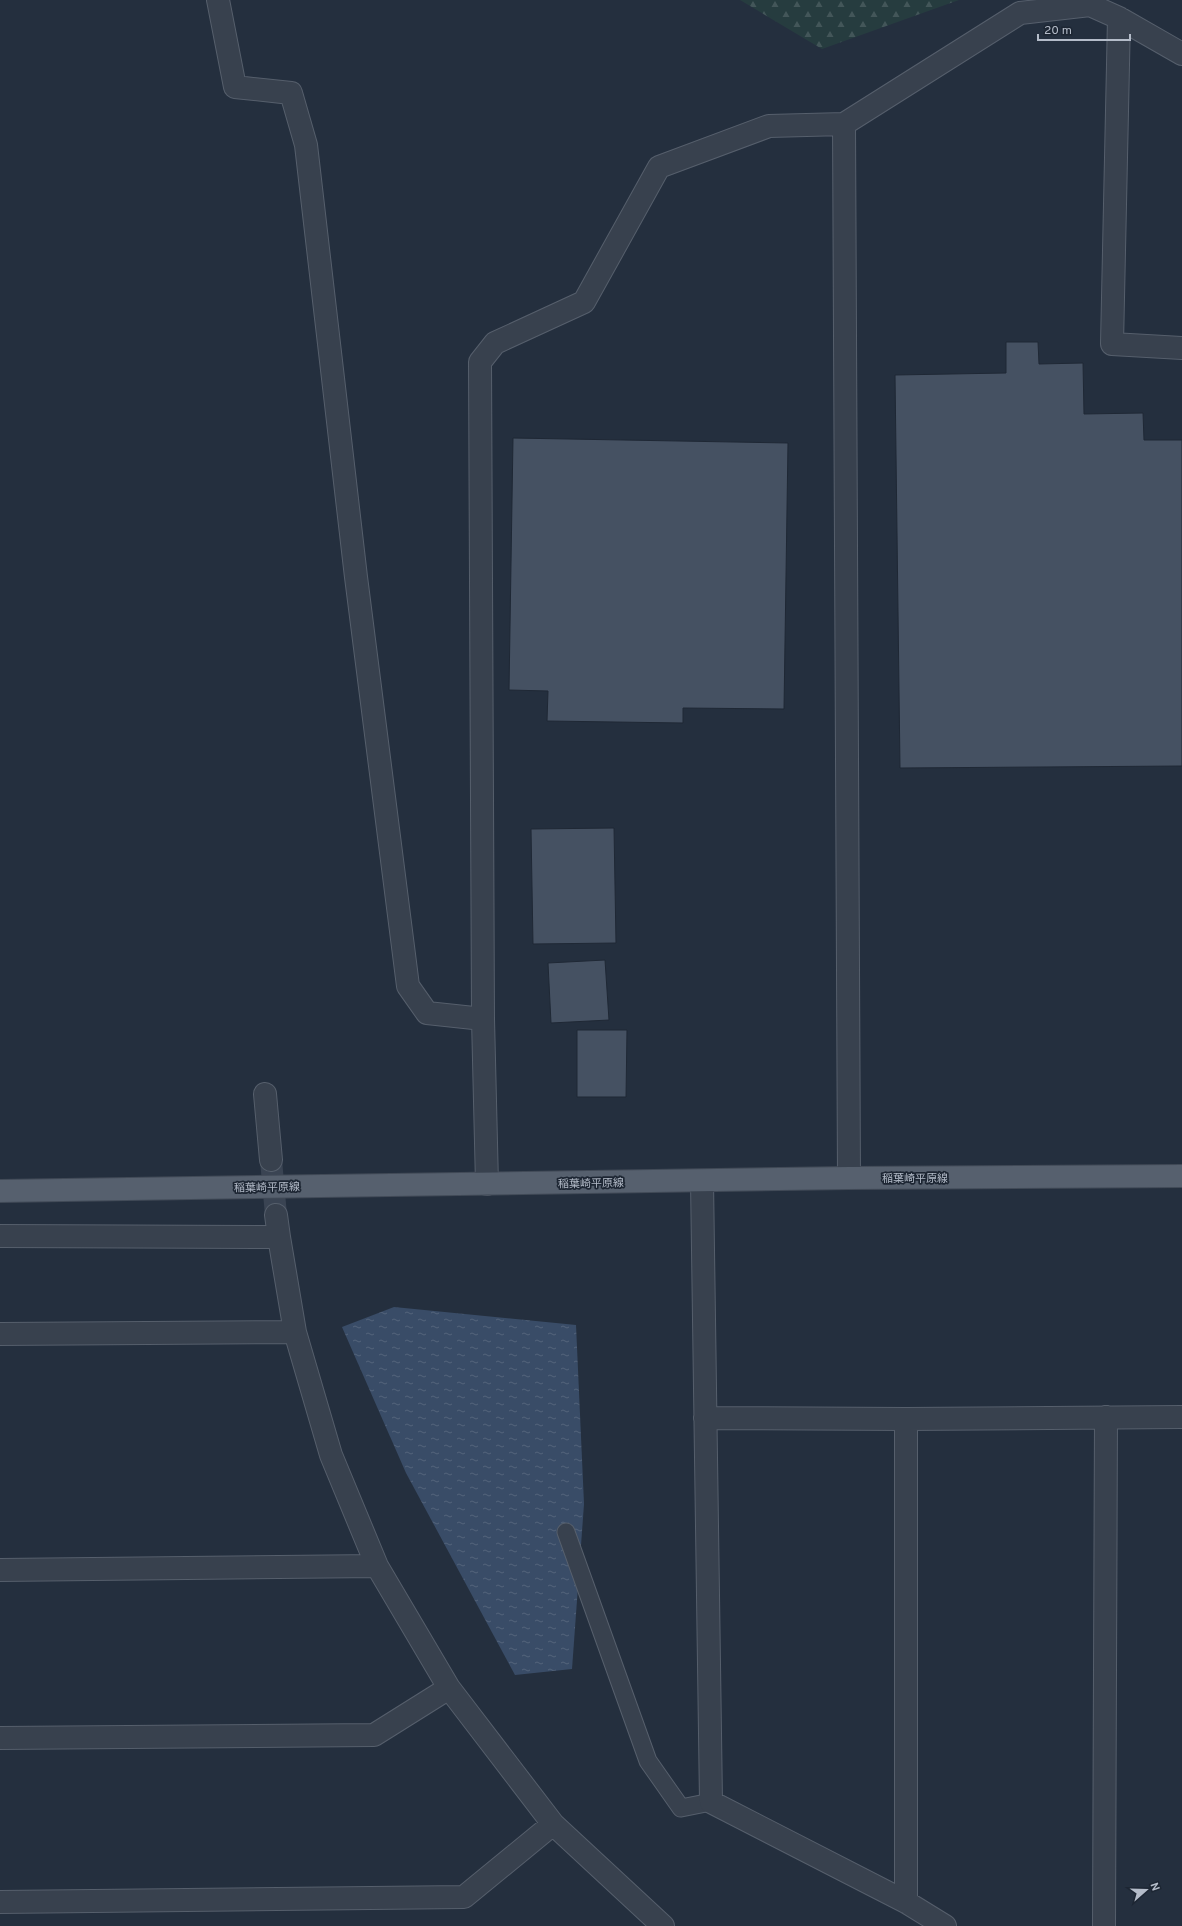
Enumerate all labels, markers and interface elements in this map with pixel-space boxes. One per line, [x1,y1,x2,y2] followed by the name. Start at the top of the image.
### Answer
[1038,16,1130,42] scale bar
[1044,23,1072,39] text: 20 m
[882,1172,948,1186] street label: 稲葉崎平原線
[558,1176,624,1192] street label: 稲葉崎平原線
[234,1180,300,1196] street label: 稲葉崎平原線
[1126,1870,1166,1910] north arrow
[1147,1881,1162,1893] text: N

